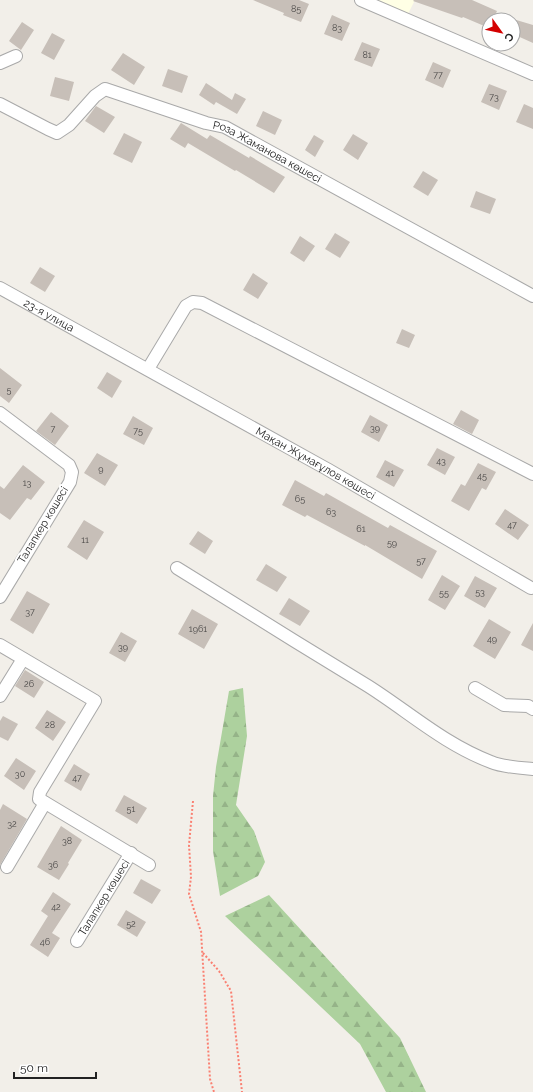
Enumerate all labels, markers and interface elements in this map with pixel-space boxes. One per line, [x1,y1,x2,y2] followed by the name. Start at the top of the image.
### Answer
[291,4,301,14] house number: 85
[481,12,521,52] north arrow
[332,23,342,33] house number: 83
[501,30,516,44] text: С
[362,50,372,60] house number: 81
[433,70,443,80] house number: 77
[489,92,499,102] house number: 73
[212,118,324,185] street label: Роза Жаманова көшесі
[22,296,76,334] street label: 23-я улица
[7,385,12,395] house number: 5
[370,423,380,433] house number: 39
[51,424,56,434] house number: 7
[254,424,378,502] street label: Мақан Жұмағұлов көшесі
[133,426,143,436] house number: 75
[436,456,446,466] house number: 43
[98,464,104,474] house number: 9
[386,468,395,478] house number: 41
[477,471,487,481] house number: 45
[23,478,32,488] house number: 13
[15,484,71,566] street label: Талапкер көшесі
[295,494,305,504] house number: 65
[326,507,336,517] house number: 63
[507,520,517,530] house number: 47
[356,524,366,534] house number: 61
[81,535,89,545] house number: 11
[387,538,397,548] house number: 59
[416,556,426,566] house number: 57
[475,587,485,597] house number: 53
[439,588,449,598] house number: 55
[25,607,35,617] house number: 37
[189,624,207,634] house number: 1961
[487,634,497,644] house number: 49
[118,642,128,652] house number: 39
[24,679,35,689] house number: 26
[45,720,55,730] house number: 28
[15,769,26,779] house number: 30
[72,773,82,783] house number: 47
[127,804,136,814] house number: 51
[7,819,17,829] house number: 32
[62,836,72,846] house number: 38
[75,857,132,938] street label: Талапкер көшесі
[48,860,59,870] house number: 36
[51,902,61,912] house number: 42
[126,919,136,929] house number: 52
[40,937,51,947] house number: 46
[14,1054,96,1080] scale bar
[20,1061,48,1075] text: 50 m

